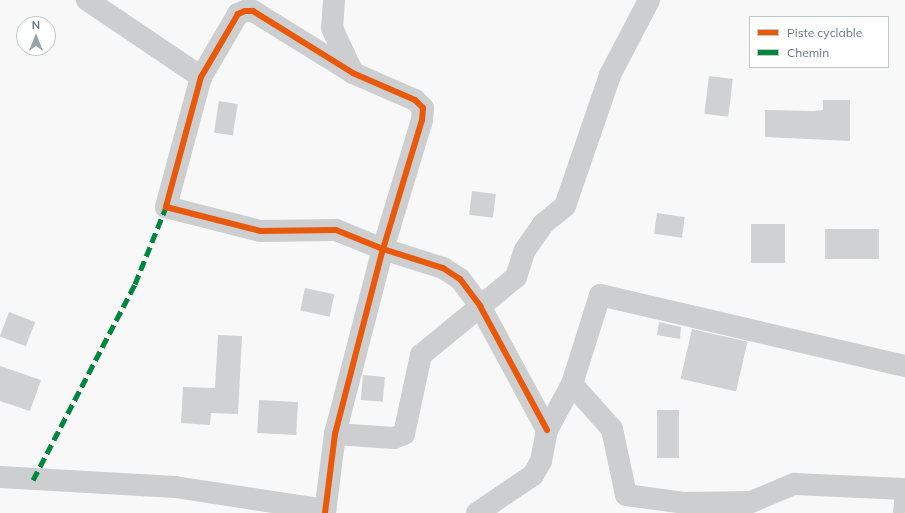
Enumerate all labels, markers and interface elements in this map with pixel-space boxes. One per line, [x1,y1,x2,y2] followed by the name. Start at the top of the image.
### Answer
[16,16,56,56] north arrow
[749,16,889,68] legend
[32,18,40,32] text: N
[787,25,862,40] text: Piste cyclable
[787,45,829,60] text: Chemin

